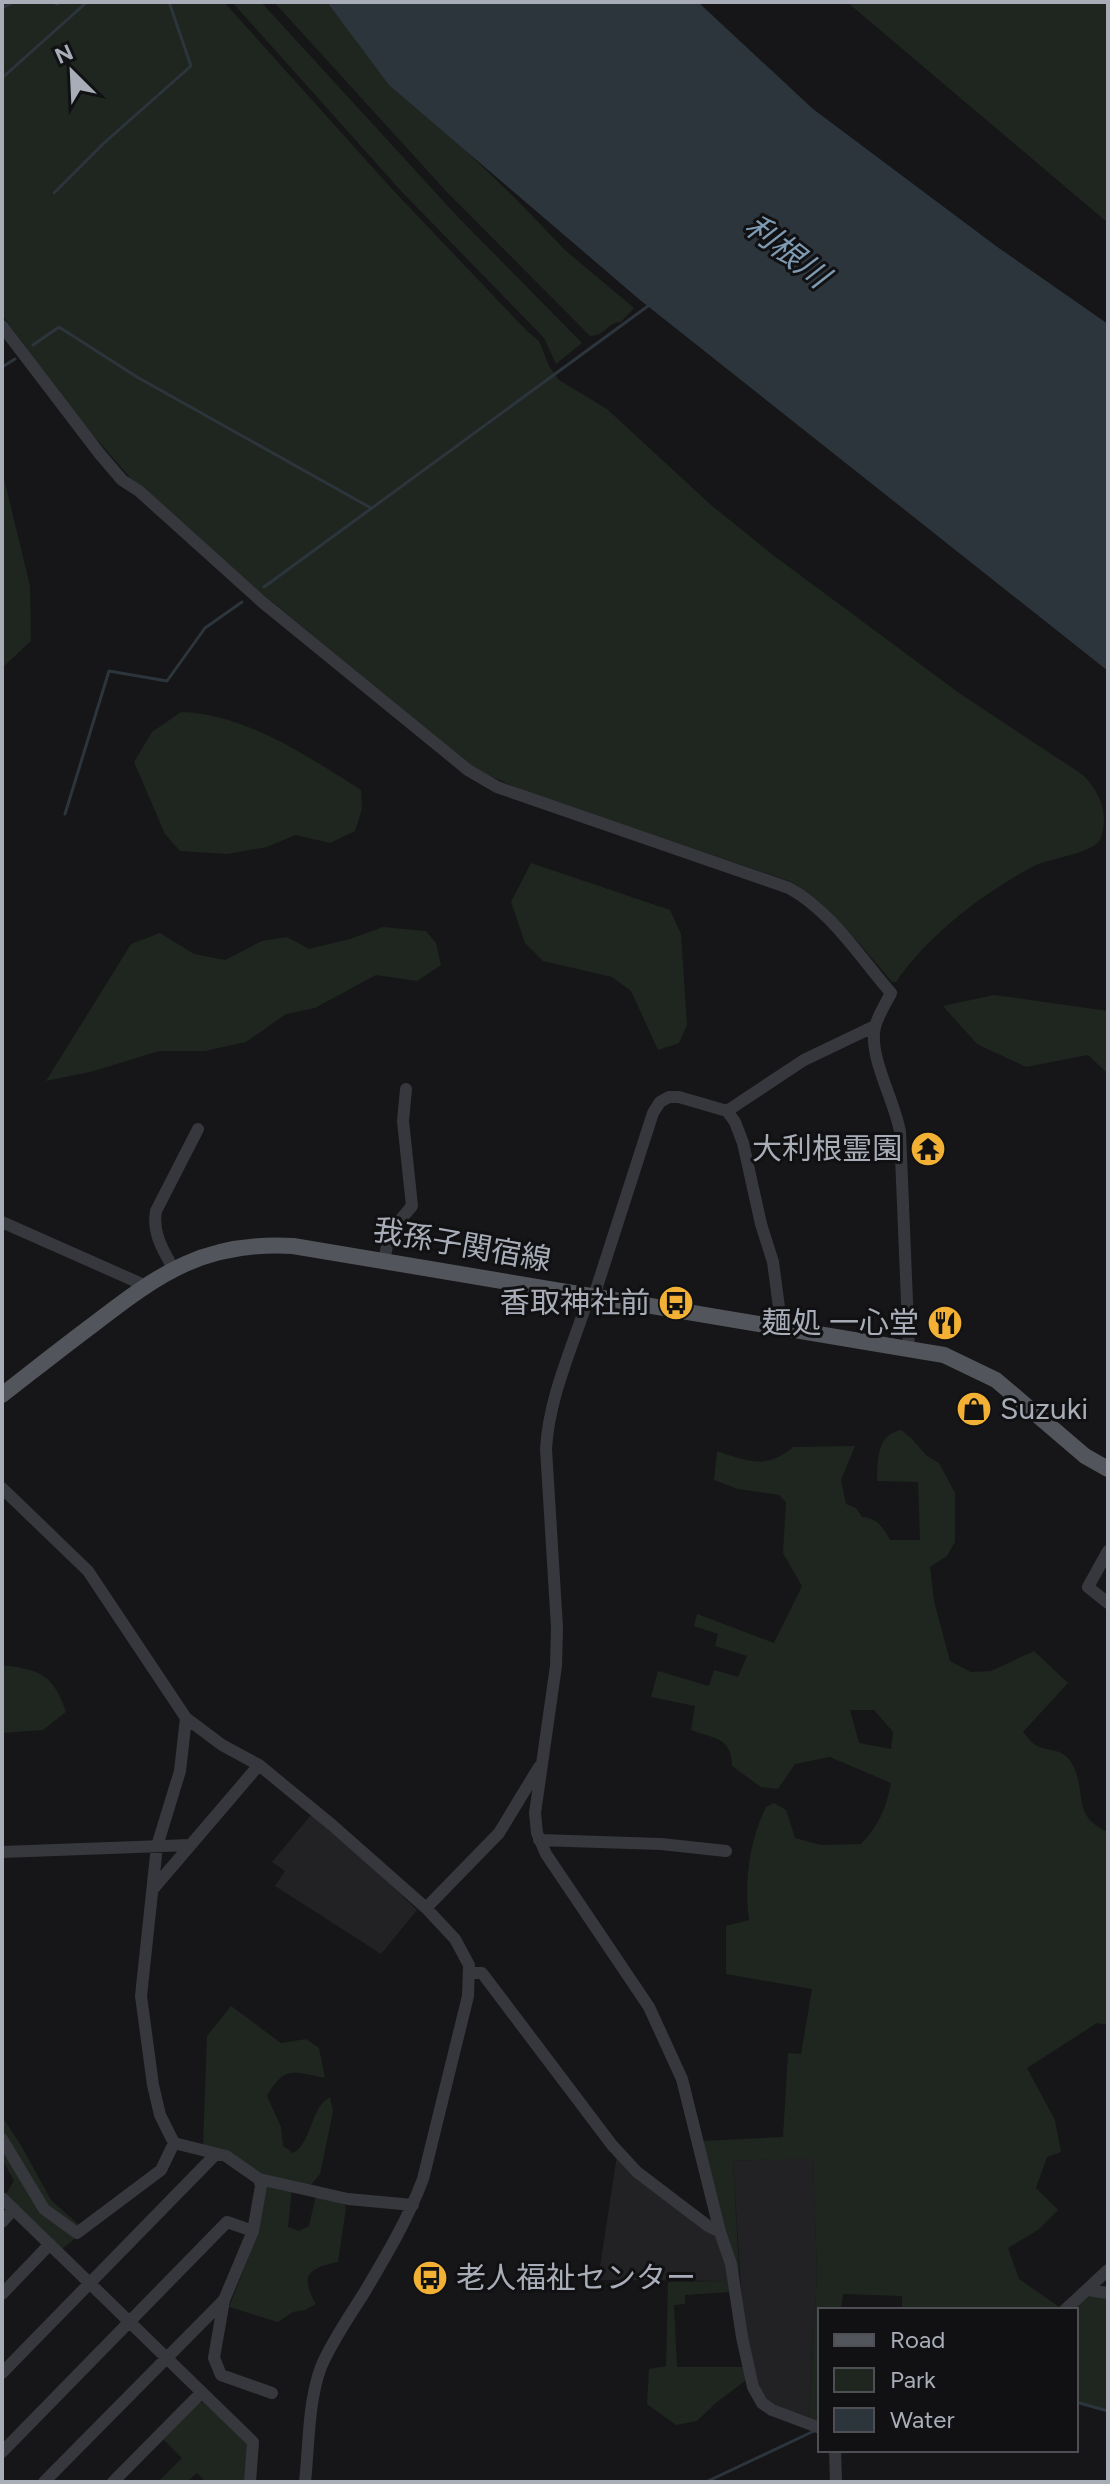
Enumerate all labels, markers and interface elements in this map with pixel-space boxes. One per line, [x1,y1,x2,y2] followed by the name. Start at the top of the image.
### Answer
[32,32,112,112] north arrow
[51,38,77,70] text: N
[737,206,839,297] water label: 利根川
[752,1130,902,1167] place label: 大利根霊園
[909,1130,947,1168] temple icon: 大利根霊園
[370,1211,554,1278] street label: 我孫子関宿線
[500,1284,650,1321] place label: 香取神社前
[657,1284,695,1322] bus stop icon: 香取神社前
[762,1304,919,1341] place label: 麺処 一心堂
[926,1304,964,1342] restaurant icon: 麺処 一心堂
[955,1390,993,1428] shop icon: Suzuki
[1000,1390,1088,1427] place label: Suzuki
[411,2259,449,2297] bus stop icon: 老人福祉センター
[456,2259,696,2296] place label: 老人福祉センター
[818,2308,1078,2452] legend
[890,2325,945,2354] text: Road
[890,2365,936,2394] text: Park
[890,2405,955,2434] text: Water

